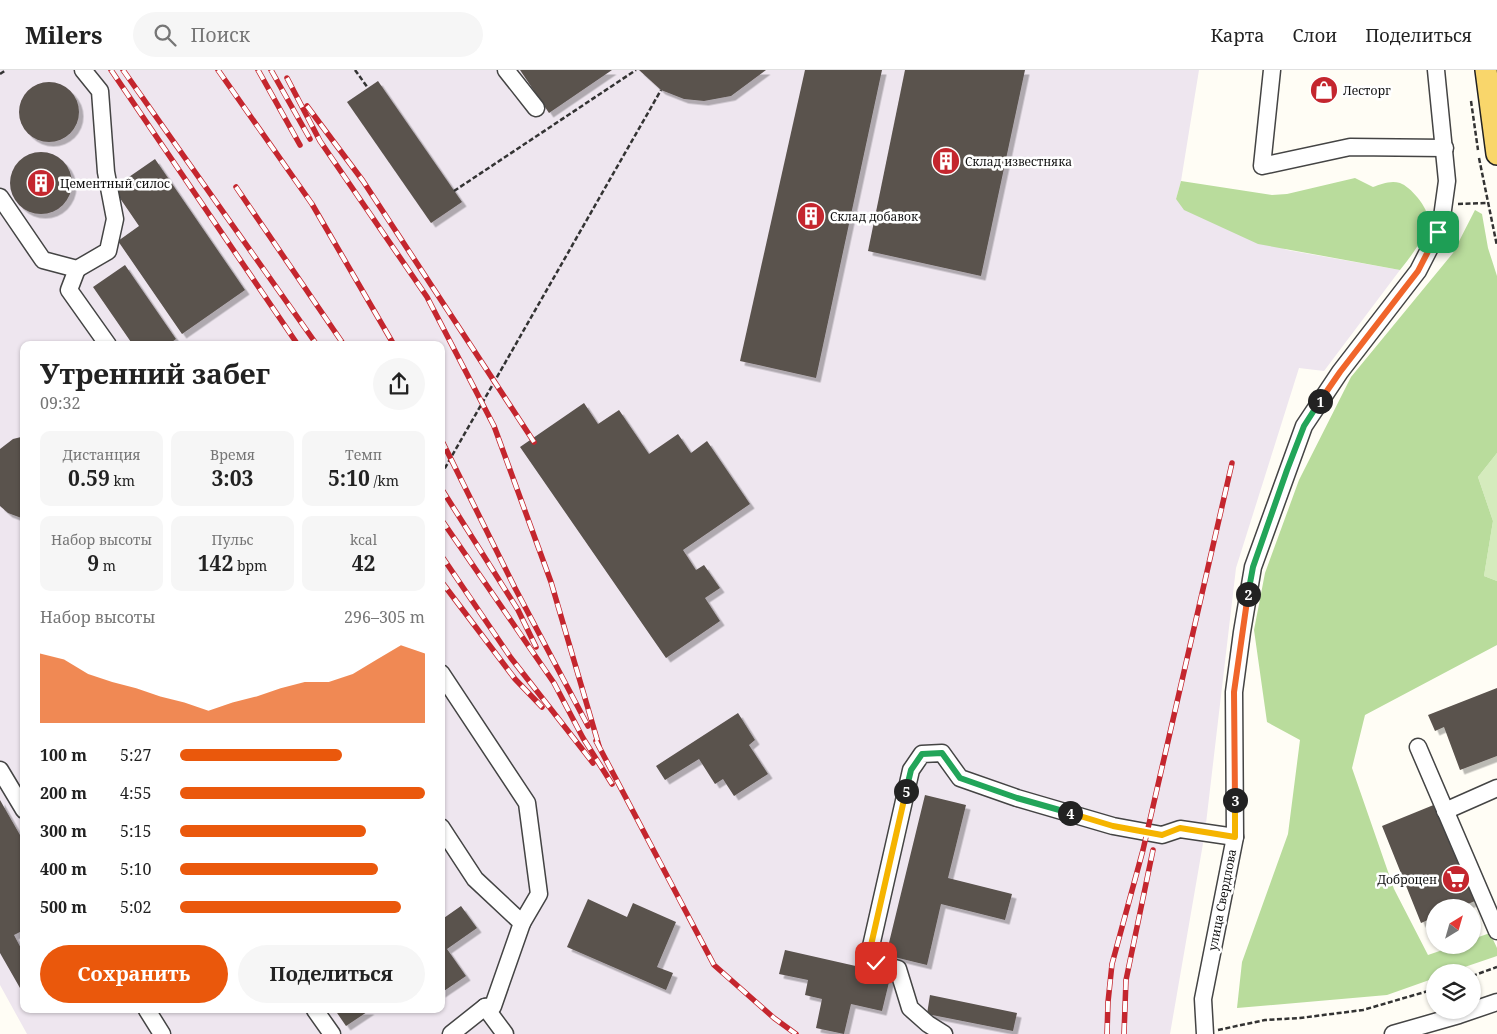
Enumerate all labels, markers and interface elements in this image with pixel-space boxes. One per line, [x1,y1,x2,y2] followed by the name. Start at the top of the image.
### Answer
[133,12,483,57] search box
[25,18,103,51] text: Milers
[151,21,179,49] icon: search
[191,22,250,48] text: Поиск
[1210,23,1265,47] text: Карта
[1293,23,1337,47] text: Слои
[1365,23,1472,47] text: Поделиться
[1309,75,1339,105] shop icon: Лесторг
[1343,82,1391,99] place label: Лесторг
[931,146,961,176] building icon: Склад известняка
[965,153,1072,170] place label: Склад известняка
[26,168,56,198] building icon: Цементный силос
[60,175,170,192] place label: Цементный силос
[796,201,826,231] building icon: Склад добавок
[830,208,919,225] place label: Склад добавок
[1417,211,1459,253] pin
[1424,218,1452,246] icon: arrive
[40,354,270,392] text: Утренний забег
[373,358,425,410] button: share
[1308,388,1332,414] pin: 1
[40,392,80,414] text: 09:32
[1317,392,1324,411] text: 1
[62,445,141,464] text: Дистанция
[210,445,255,464] text: Время
[345,445,382,464] text: Темп
[68,464,110,492] text: 0.59
[212,464,253,492] text: 3:03
[328,464,370,492] text: 5:10
[110,471,135,490] text: km
[370,471,399,490] text: /km
[51,530,152,549] text: Набор высоты
[212,530,254,549] text: Пульс
[350,530,377,549] text: kcal
[87,549,99,577] text: 9
[198,549,233,577] text: 142
[352,549,375,577] text: 42
[99,556,116,575] text: m
[233,556,267,575] text: bpm
[1236,582,1260,606] pin: 2
[1245,585,1252,604] text: 2
[40,606,155,628] text: Набор высоты
[344,606,425,628] text: 296–305 m
[40,744,87,766] text: 100 m
[120,744,151,766] text: 5:27
[894,778,918,804] pin: 5
[40,782,87,804] text: 200 m
[120,782,151,804] text: 4:55
[903,782,910,801] text: 5
[1222,788,1248,812] pin: 3
[1232,791,1239,810] text: 3
[1058,800,1082,826] pin: 4
[1067,804,1074,823] text: 4
[40,820,87,842] text: 300 m
[120,820,151,842] text: 5:15
[1204,847,1240,952] street label: улица Свердлова
[40,858,87,880] text: 400 m
[120,858,151,880] text: 5:10
[1441,864,1471,894] supermarket icon: Доброцен
[1377,871,1437,888] place label: Доброцен
[40,896,87,918] text: 500 m
[120,896,151,918] text: 5:02
[1426,899,1481,954] north arrow
[1426,899,1481,1019] map controls
[855,942,897,984] pin
[40,945,228,1003] button: Сохранить
[238,945,425,1003] button: Поделиться
[862,949,890,977] icon: check
[1426,964,1481,1019] button: layers

